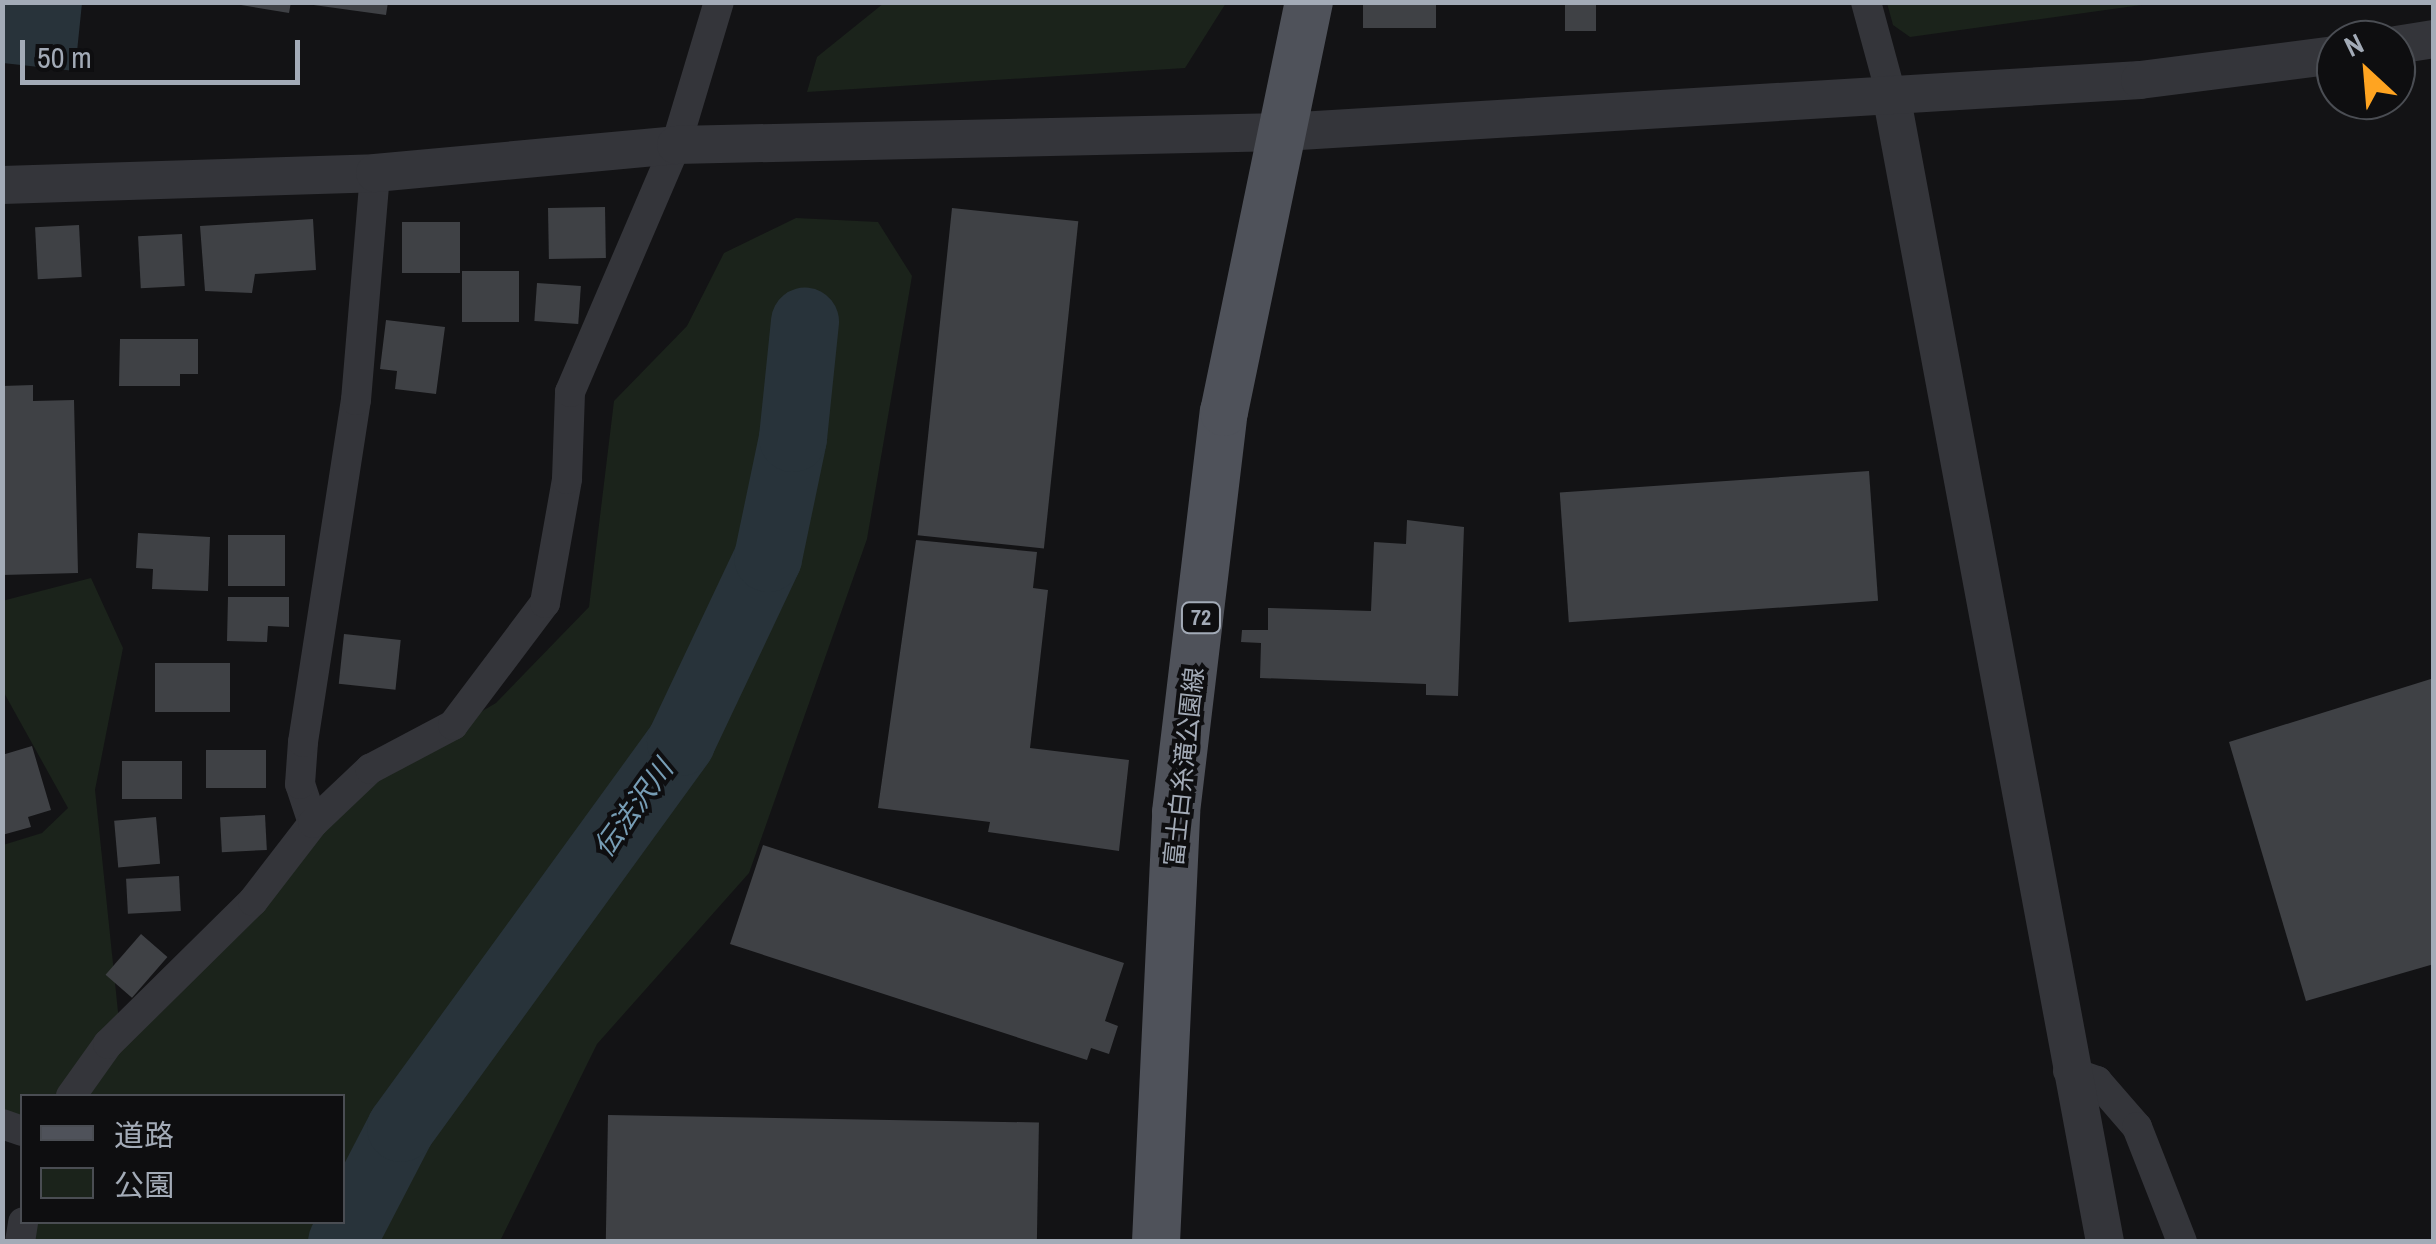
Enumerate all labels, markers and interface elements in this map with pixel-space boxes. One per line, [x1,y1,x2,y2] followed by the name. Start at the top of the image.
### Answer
[25,20,305,82] scale bar
[2316,20,2416,120] north arrow
[2338,24,2369,66] text: N
[37,37,92,77] text: 50 m
[1178,601,1224,635] road number: 72
[1159,666,1209,868] street label: 富士白糸滝公園線
[586,753,680,863] water label: 伝法沢川
[20,1094,345,1224] legend
[114,1115,174,1155] text: 道路
[114,1165,174,1205] text: 公園

